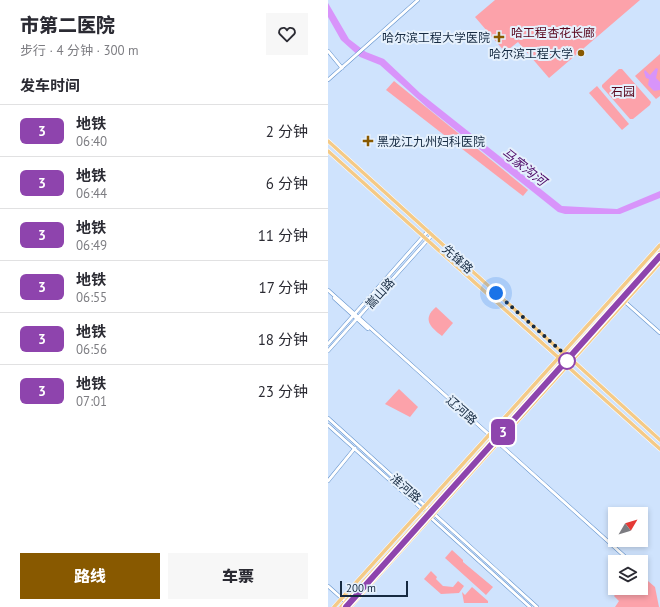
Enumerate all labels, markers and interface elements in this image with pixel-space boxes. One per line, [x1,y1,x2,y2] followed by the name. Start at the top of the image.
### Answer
[20,13,115,37] text: 市第二医院
[266,13,308,55] button: heart
[511,25,595,40] park label: 哈工程杏花长廊
[382,30,490,45] place label: 哈尔滨工程大学医院
[493,31,505,43] marker: 哈尔滨工程大学医院
[20,42,139,59] text: 步行 · 4 分钟 · 300 m
[489,46,573,61] place label: 哈尔滨工程大学
[576,48,586,58] marker: 哈尔滨工程大学
[20,76,80,95] text: 发车时间
[611,84,635,99] park label: 石园
[76,114,106,133] text: 地铁
[38,122,46,140] text: 3
[266,122,308,141] text: 2 分钟
[76,133,107,150] text: 06:40
[377,134,485,149] place label: 黑龙江九州妇科医院
[362,135,374,147] marker: 黑龙江九州妇科医院
[498,144,552,192] water label: 马家沟河
[76,166,106,185] text: 地铁
[38,174,46,192] text: 3
[266,174,308,193] text: 6 分钟
[76,185,107,202] text: 06:44
[76,218,106,237] text: 地铁
[38,226,46,244] text: 3
[258,226,308,245] text: 11 分钟
[76,237,107,254] text: 06:49
[440,241,476,277] street label: 先锋路
[76,270,106,289] text: 地铁
[362,275,398,311] street label: 嵩山路
[38,278,46,296] text: 3
[258,278,308,297] text: 17 分钟
[486,283,506,303] your location
[76,289,107,306] text: 06:55
[76,322,106,341] text: 地铁
[38,330,46,348] text: 3
[258,330,308,349] text: 18 分钟
[76,341,107,358] text: 06:56
[558,352,576,370] unlabelled marker
[76,374,106,393] text: 地铁
[38,382,46,400] text: 3
[258,382,308,401] text: 23 分钟
[444,392,480,428] street label: 辽河路
[76,393,107,410] text: 07:01
[490,419,516,445] line badge: 3
[499,423,507,441] text: 3
[388,470,424,506] street label: 淮河路
[608,507,648,547] north arrow
[608,507,648,595] map controls
[20,553,160,599] button: 路线
[168,553,308,599] button: 车票
[608,555,648,595] button: layers
[340,579,408,598] scale bar
[346,581,376,595] text: 200 m

